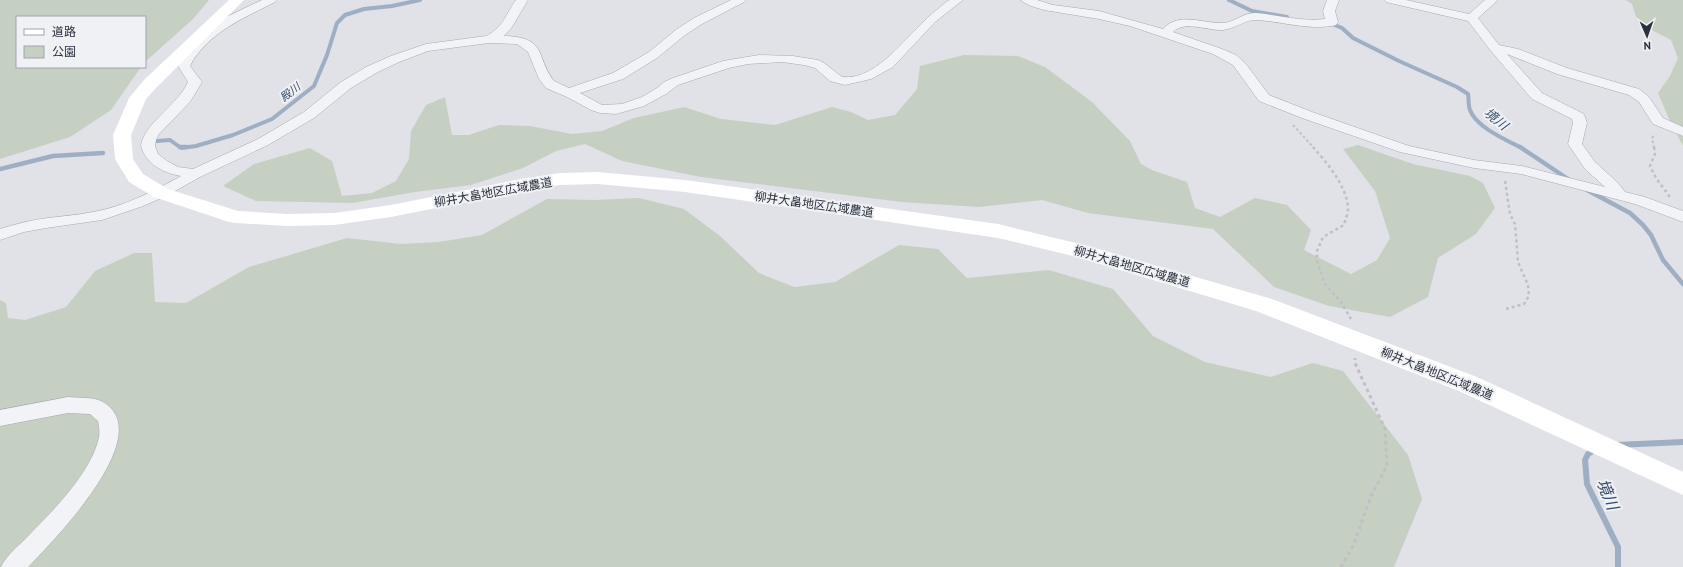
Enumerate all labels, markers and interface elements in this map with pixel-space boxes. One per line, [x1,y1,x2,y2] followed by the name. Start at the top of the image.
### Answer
[16,16,146,68] legend
[1627,16,1667,56] north arrow
[52,24,76,39] text: 道路
[1643,39,1651,53] text: N
[52,44,76,59] text: 公園
[277,79,304,104] water label: 殿川
[1481,104,1513,135] water label: 境川
[433,174,553,210] street label: 柳井大畠地区広域農道
[754,188,874,220] street label: 柳井大畠地区広域農道
[1072,242,1192,290] street label: 柳井大畠地区広域農道
[1379,344,1495,402] street label: 柳井大畠地区広域農道
[1593,475,1624,514] water label: 境川

